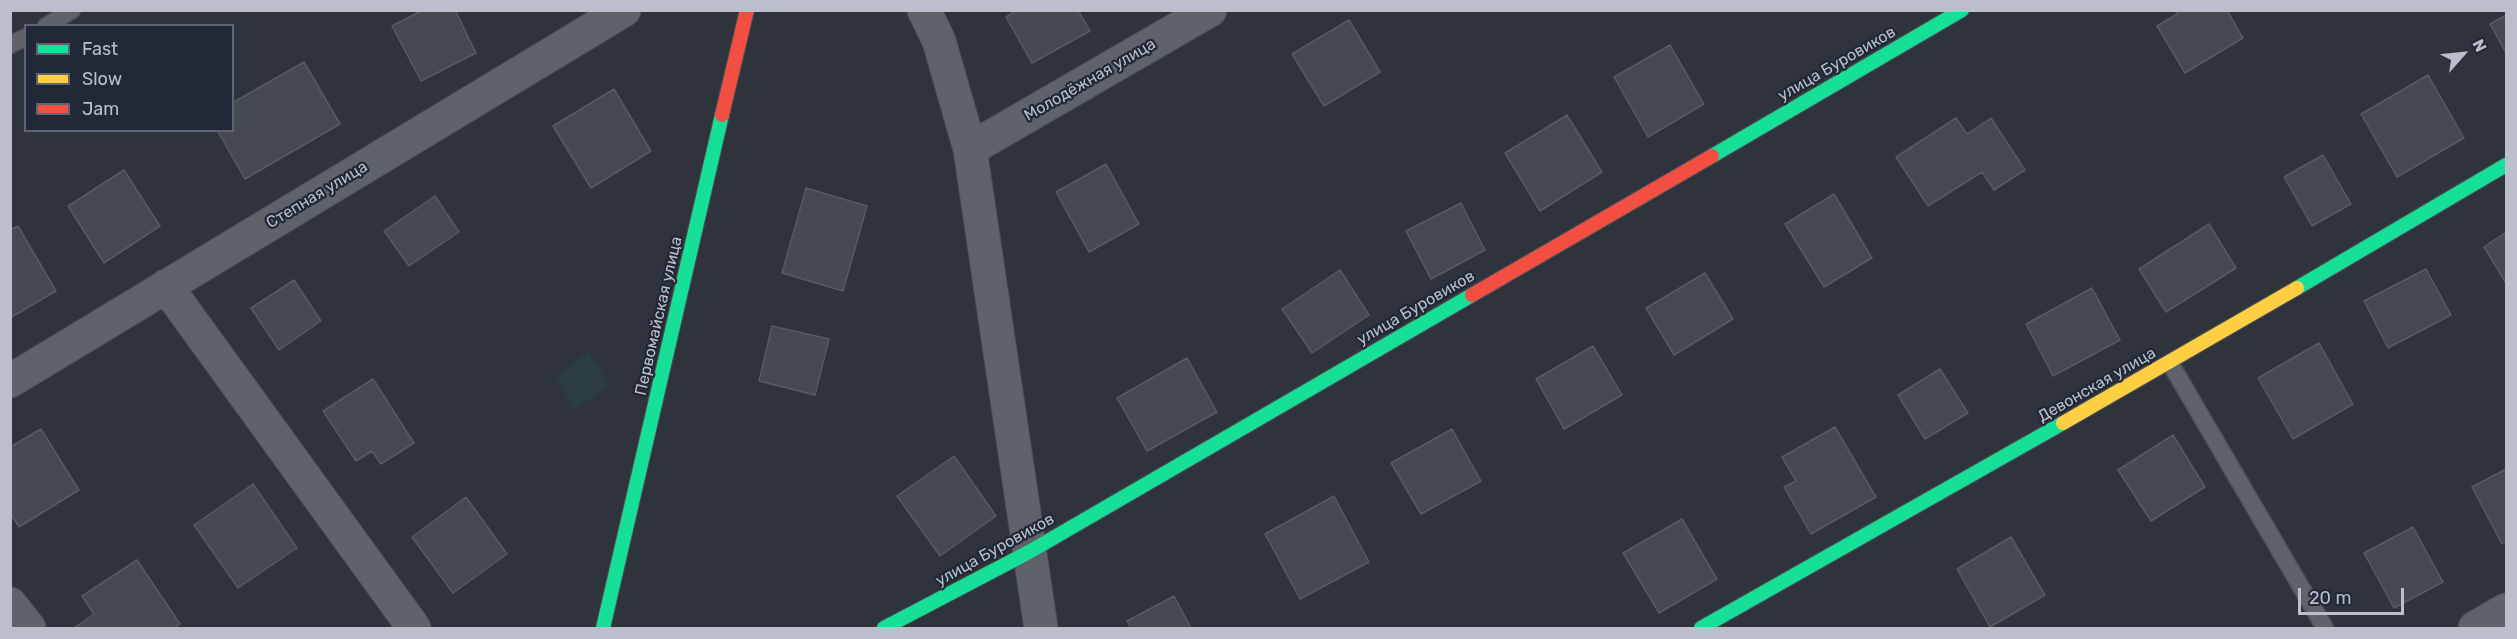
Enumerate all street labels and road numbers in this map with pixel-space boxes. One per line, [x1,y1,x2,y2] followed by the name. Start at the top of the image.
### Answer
[1775,23,1899,105] street label: улица Буровиков
[1021,34,1159,126] street label: Молодёжная улица
[263,157,371,233] street label: Степная улица
[631,235,687,397] street label: Первомайская улица
[1354,267,1478,349] street label: улица Буровиков
[2035,343,2159,427] street label: Девонская улица
[932,509,1058,591] street label: улица Буровиков

